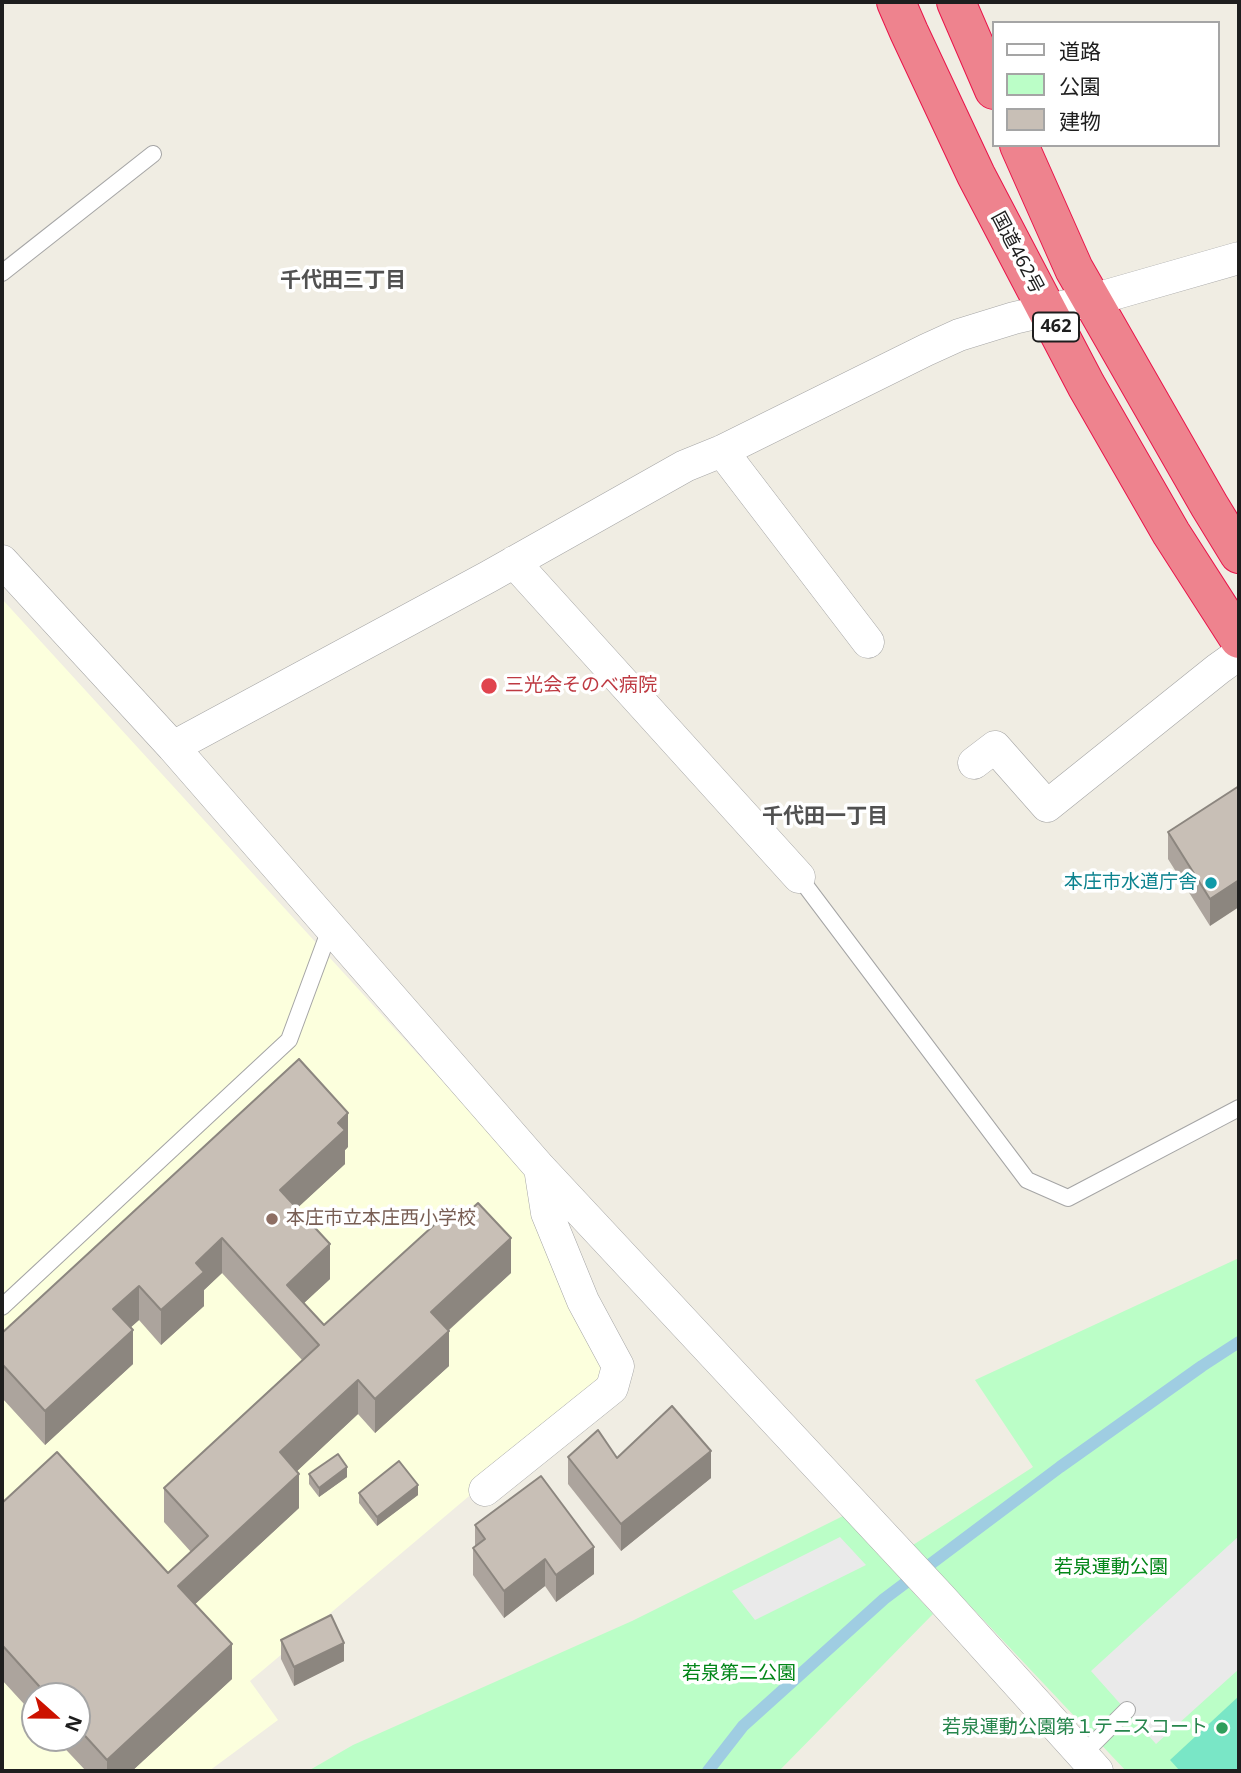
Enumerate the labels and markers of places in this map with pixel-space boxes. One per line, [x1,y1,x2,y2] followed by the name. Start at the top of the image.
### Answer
[505,675,657,697] place label: 三光会そのべ病院
[479,676,499,696] marker: 三光会そのべ病院
[1064,872,1197,894] place label: 本庄市水道庁舎
[1203,875,1219,891] marker: 本庄市水道庁舎
[286,1208,476,1230] place label: 本庄市立本庄西小学校
[264,1211,280,1227] marker: 本庄市立本庄西小学校
[942,1717,1208,1739] place label: 若泉運動公園第１テニスコート
[1214,1720,1230,1736] marker: 若泉運動公園第１テニスコート

